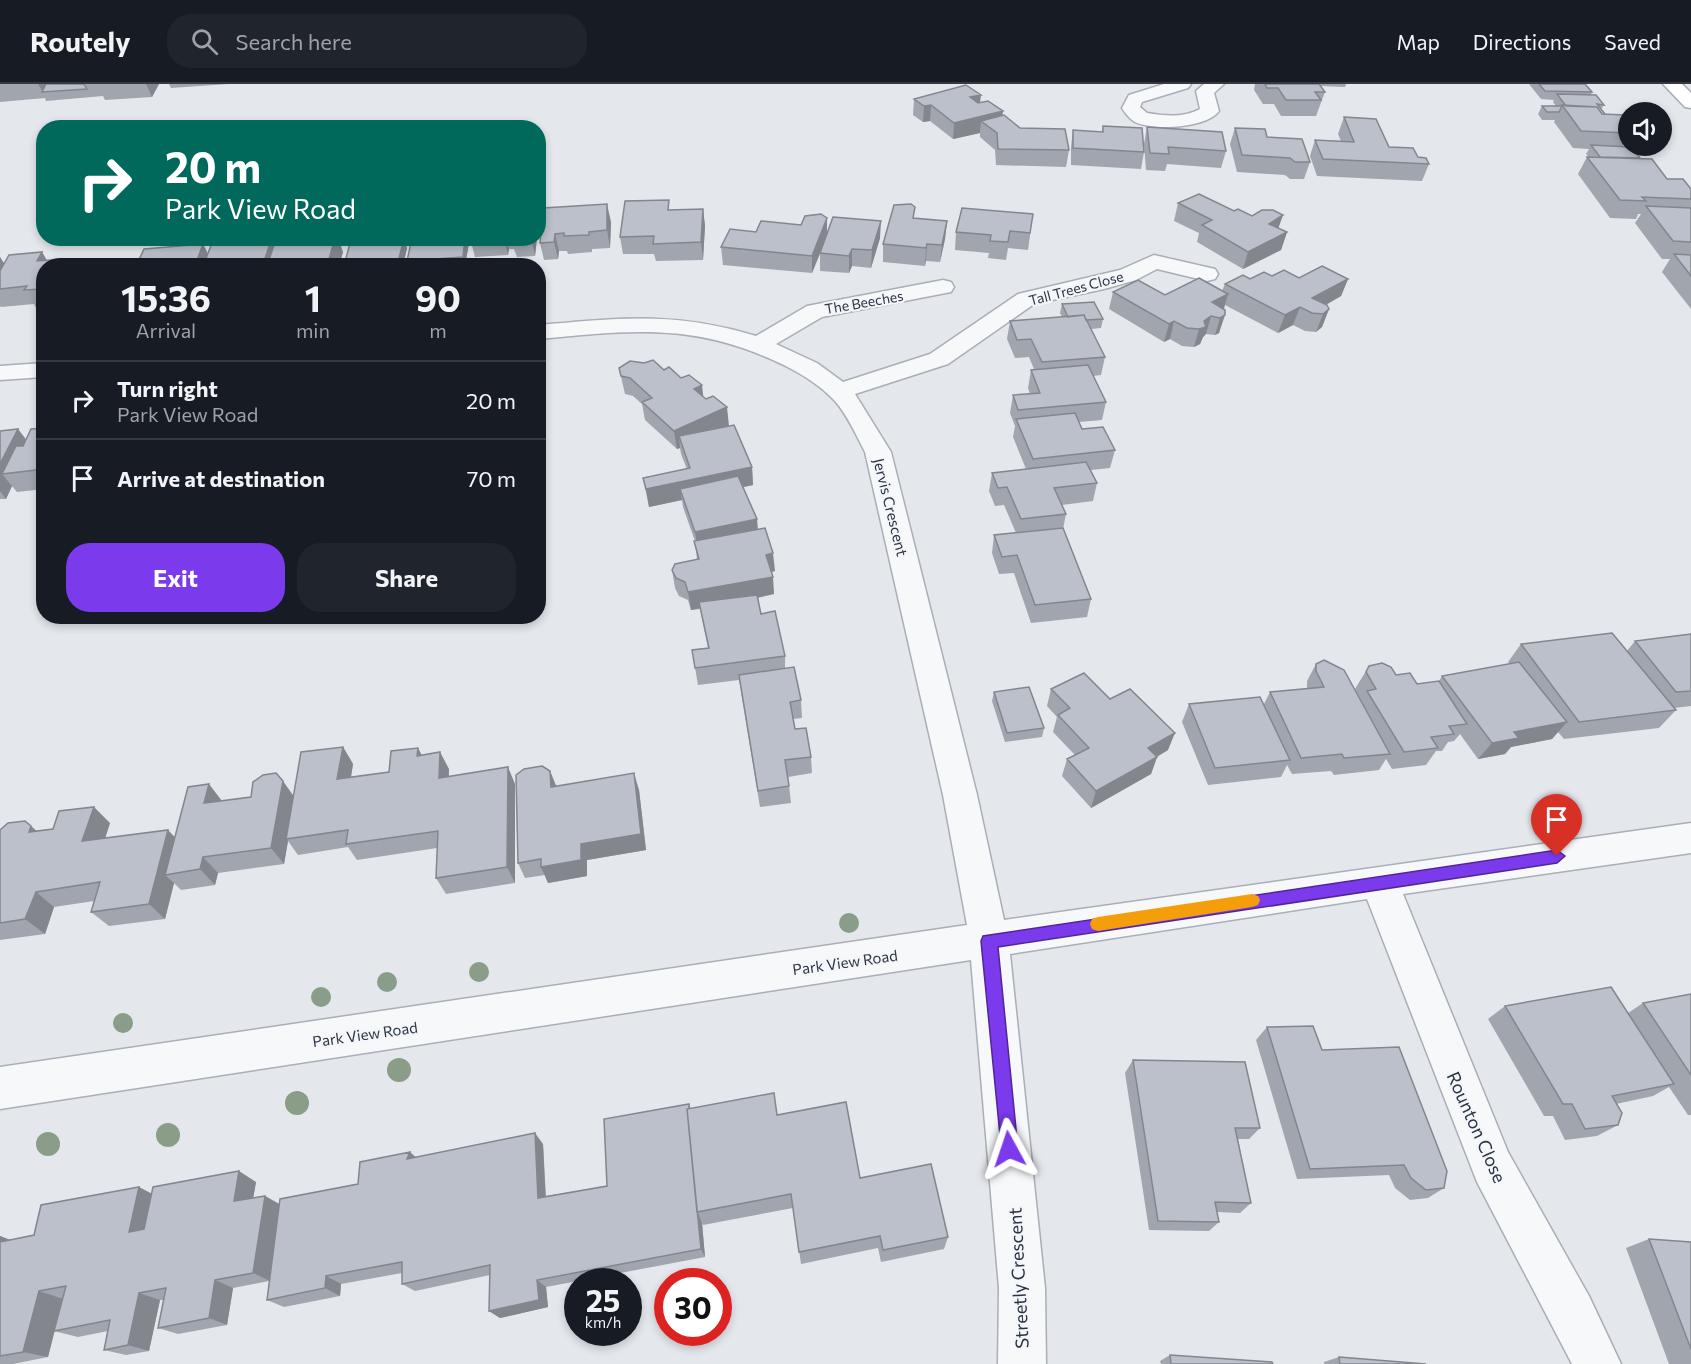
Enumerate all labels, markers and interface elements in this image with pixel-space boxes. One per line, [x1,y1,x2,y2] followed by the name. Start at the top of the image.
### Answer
[167,14,587,68] search box
[30,24,131,58] text: Routely
[188,25,221,58] icon: search
[236,28,352,55] text: Search here
[1397,29,1440,54] text: Map
[1473,29,1571,54] text: Directions
[1604,29,1661,54] text: Saved
[1618,102,1672,156] map controls
[1618,102,1672,156] button: sound
[165,140,261,192] text: 20 m
[66,144,144,222] icon: right
[165,192,356,225] text: Park View Road
[1027,267,1125,309] street label: Tall Trees Close
[121,275,211,319] text: 15:36
[305,275,321,319] text: 1
[415,275,461,319] text: 90
[823,287,905,317] street label: The Beeches
[136,318,196,342] text: Arrival
[296,318,330,342] text: min
[429,318,447,342] text: m
[117,375,218,402] text: Turn right
[66,384,99,417] icon: right
[466,387,516,414] text: 20 m
[117,402,258,426] text: Park View Road
[870,456,912,558] street label: Jervis Crescent
[66,462,99,495] icon: arrive
[117,465,325,492] text: Arrive at destination
[467,465,516,492] text: 70 m
[66,543,285,612] button: Exit
[297,543,516,612] button: Share
[1531,794,1582,856] pin
[1540,803,1573,836] icon: arrive
[791,946,899,978] street label: Park View Road
[311,1018,419,1050] street label: Park View Road
[1443,1068,1511,1186] street label: Rounton Close
[977,1117,1041,1181] position arrow
[1003,1207,1033,1349] street label: Streetly Crescent
[654,1268,732,1346] speed limit sign: 30
[586,1281,620,1318] text: 25
[585,1313,621,1331] text: km/h

